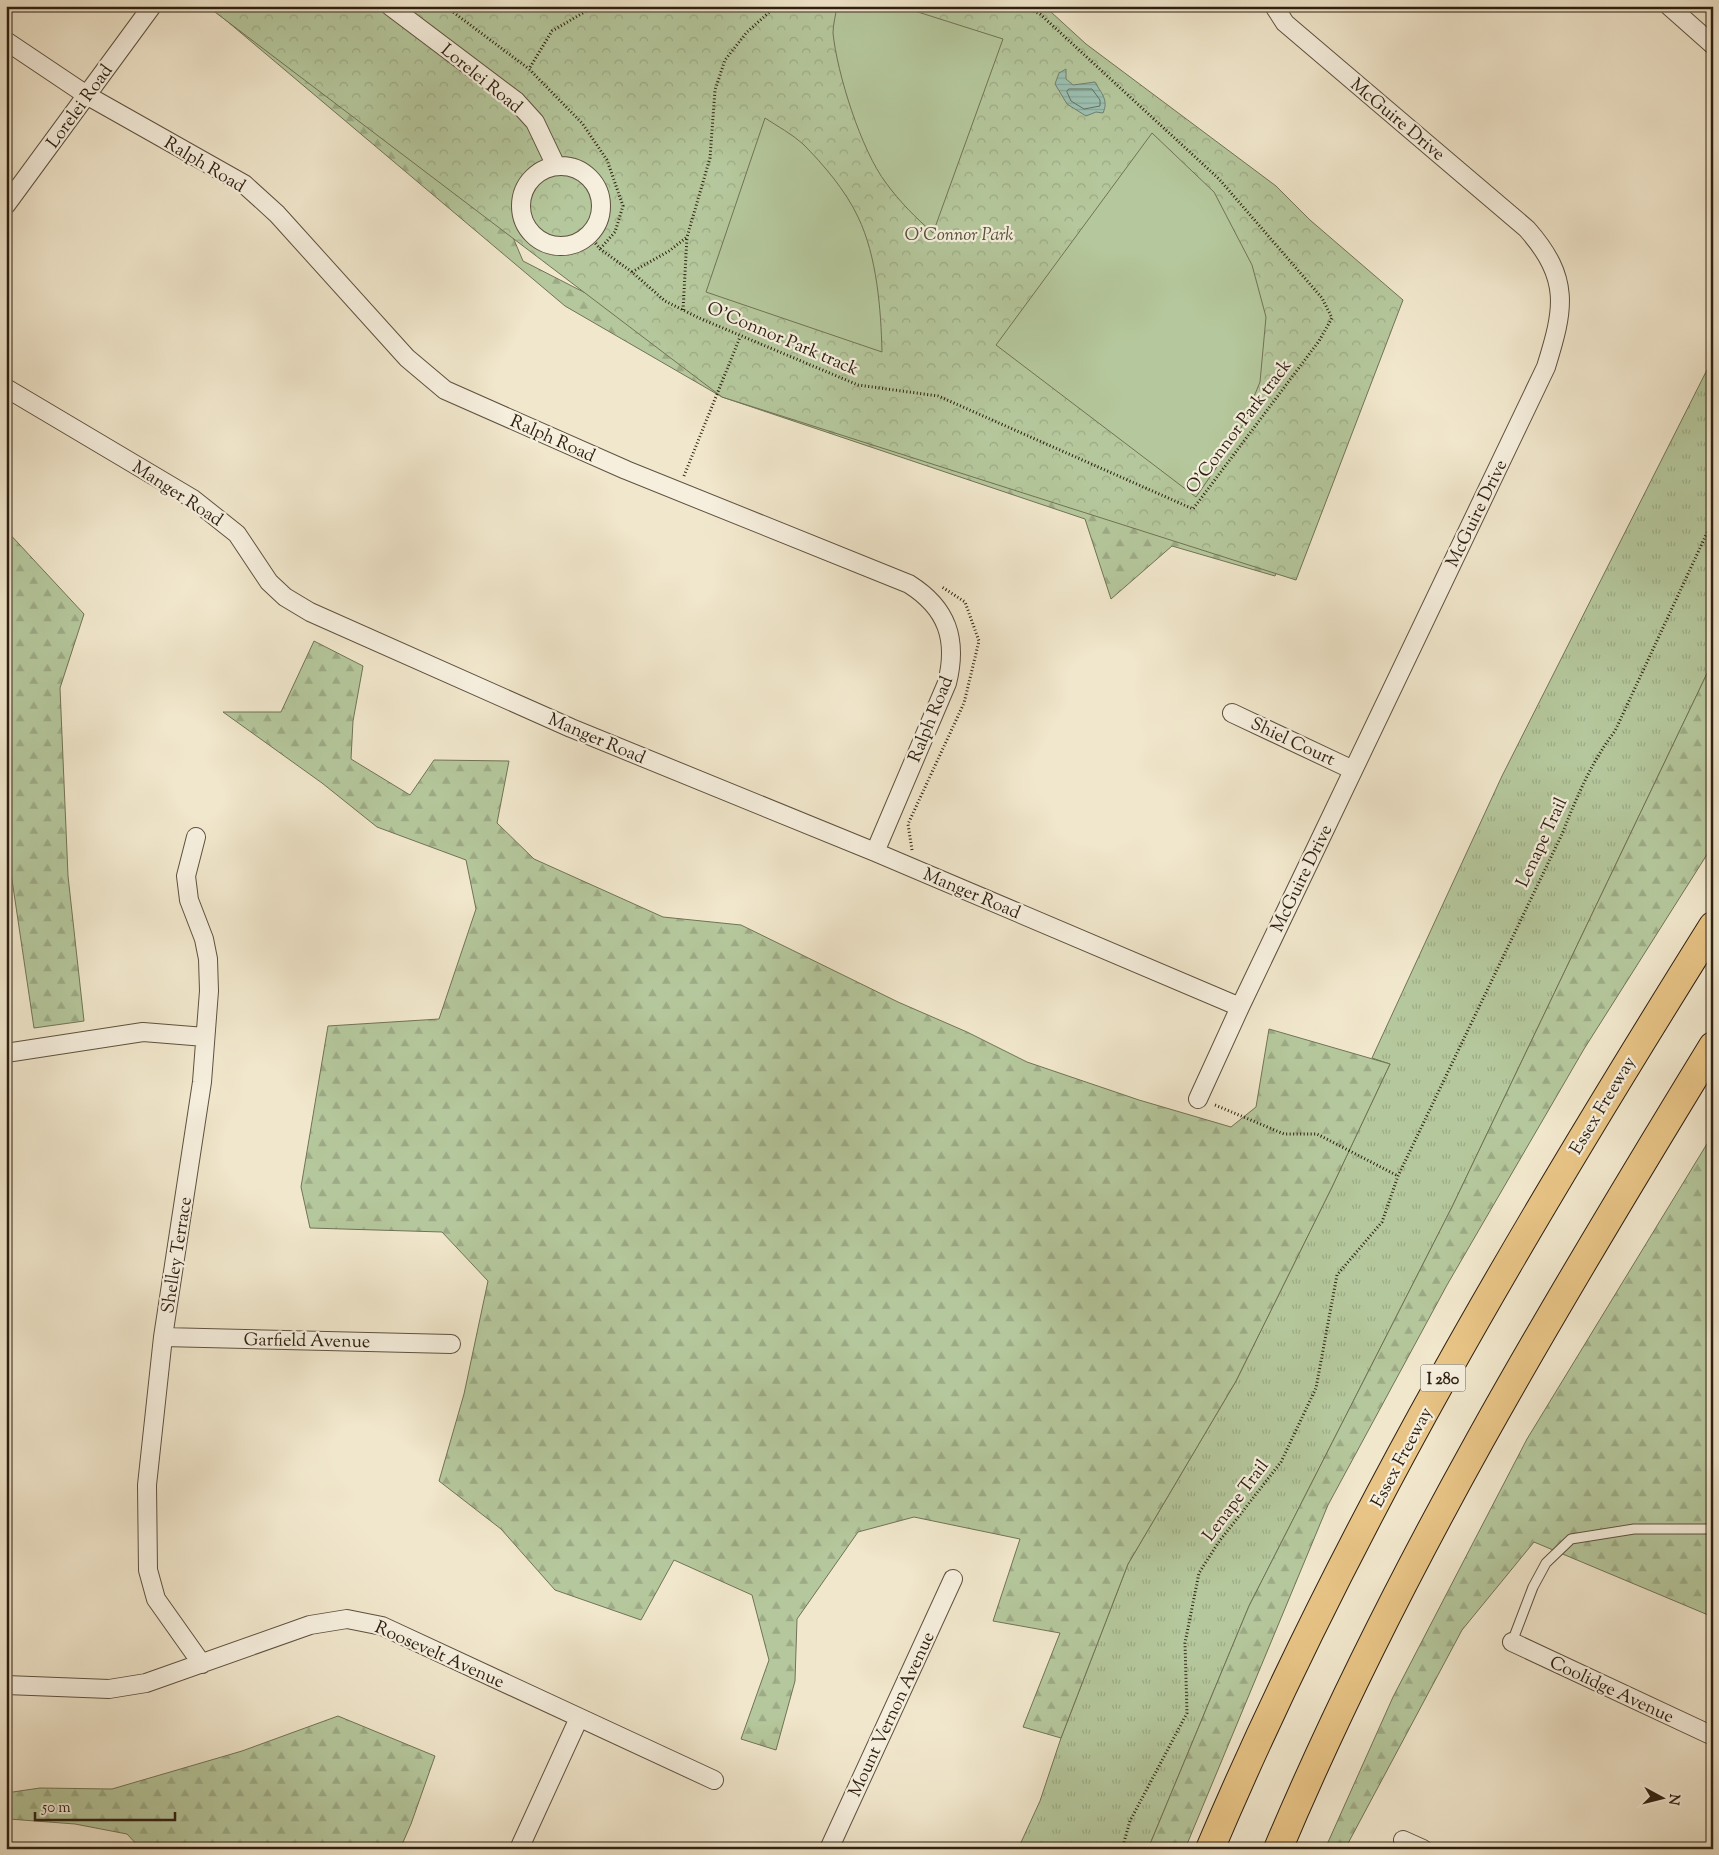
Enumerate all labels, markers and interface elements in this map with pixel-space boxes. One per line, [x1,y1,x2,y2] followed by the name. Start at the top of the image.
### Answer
[434,38,527,121] street label: Lorelei Road
[41,60,120,155] street label: Lorelei Road
[1344,73,1450,168] street label: McGuire Drive
[158,131,250,200] street label: Ralph Road
[905,223,1013,249] park label: O'Connor Park
[702,296,862,384] street label: O'Connor Park track
[1180,354,1299,500] street label: O'Connor Park track
[505,409,599,470] street label: Ralph Road
[126,456,227,534] street label: Manger Road
[1441,456,1515,572] street label: McGuire Drive
[903,673,961,767] street label: Ralph Road
[544,708,649,772] street label: Manger Road
[1246,712,1339,774] street label: Shiel Court
[1511,794,1575,892] street label: Lenape Trail
[1266,821,1340,937] street label: McGuire Drive
[919,863,1024,927] street label: Manger Road
[1564,1052,1643,1160] street label: Essex Freeway
[156,1195,200,1315] street label: Shelley Terrace
[243,1328,370,1356] street label: Garfield Avenue
[1420,1365,1466,1392] road number: I 280
[1365,1403,1440,1513] street label: Essex Freeway
[1197,1455,1276,1548] street label: Lenape Trail
[370,1616,508,1696] street label: Roosevelt Avenue
[843,1628,943,1802] street label: Mount Vernon Avenue
[1545,1651,1678,1731] street label: Coolidge Avenue
[1636,1772,1686,1822] north arrow
[35,1790,175,1822] scale bar
[1662,1793,1684,1806] text: N
[41,1798,71,1819] text: 50 m

